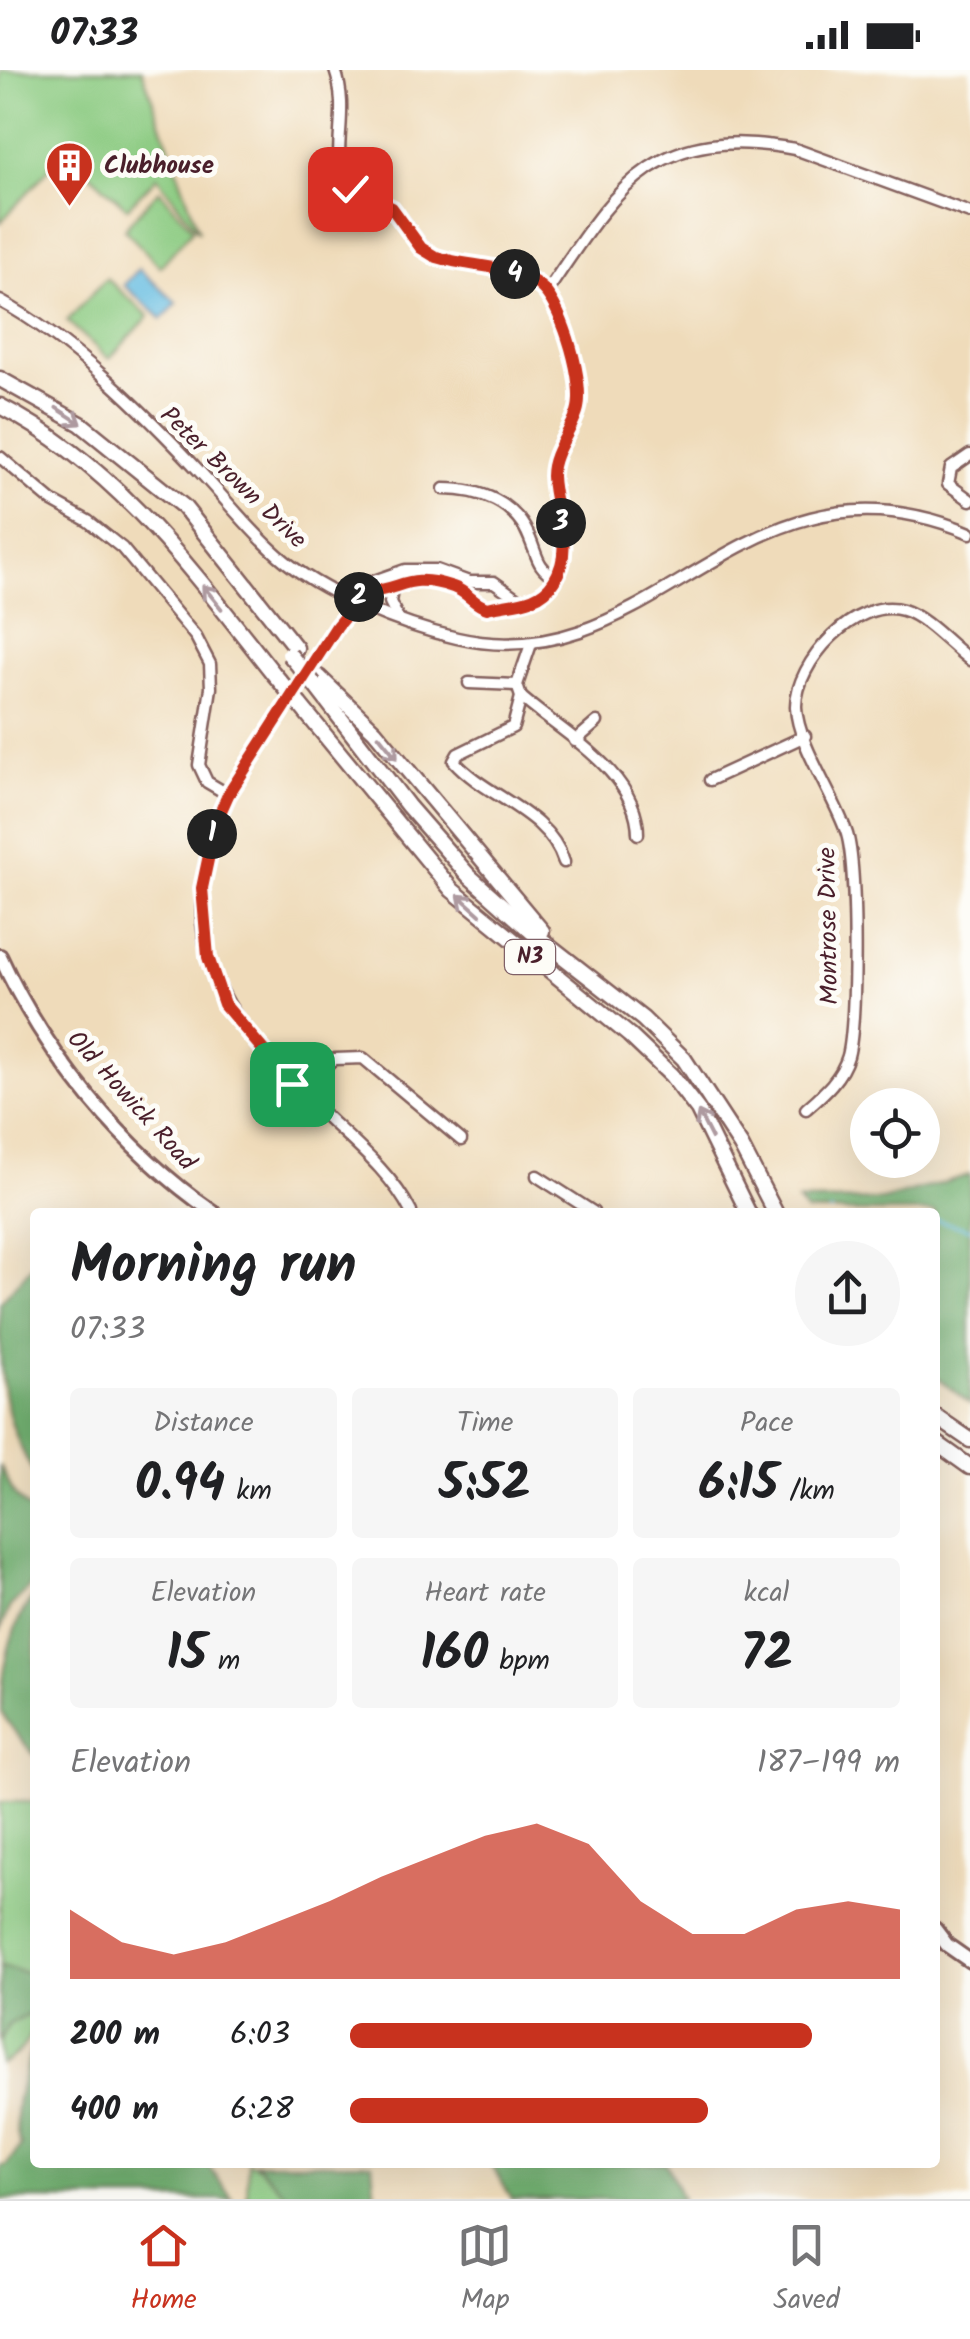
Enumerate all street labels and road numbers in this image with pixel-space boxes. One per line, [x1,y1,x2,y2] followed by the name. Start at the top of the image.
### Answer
[150,397,316,559] street label: Peter Brown Drive
[808,847,850,1005] street label: Montrose Drive
[505,940,555,974] road number: N3
[57,1022,206,1182] street label: Old Howick Road

